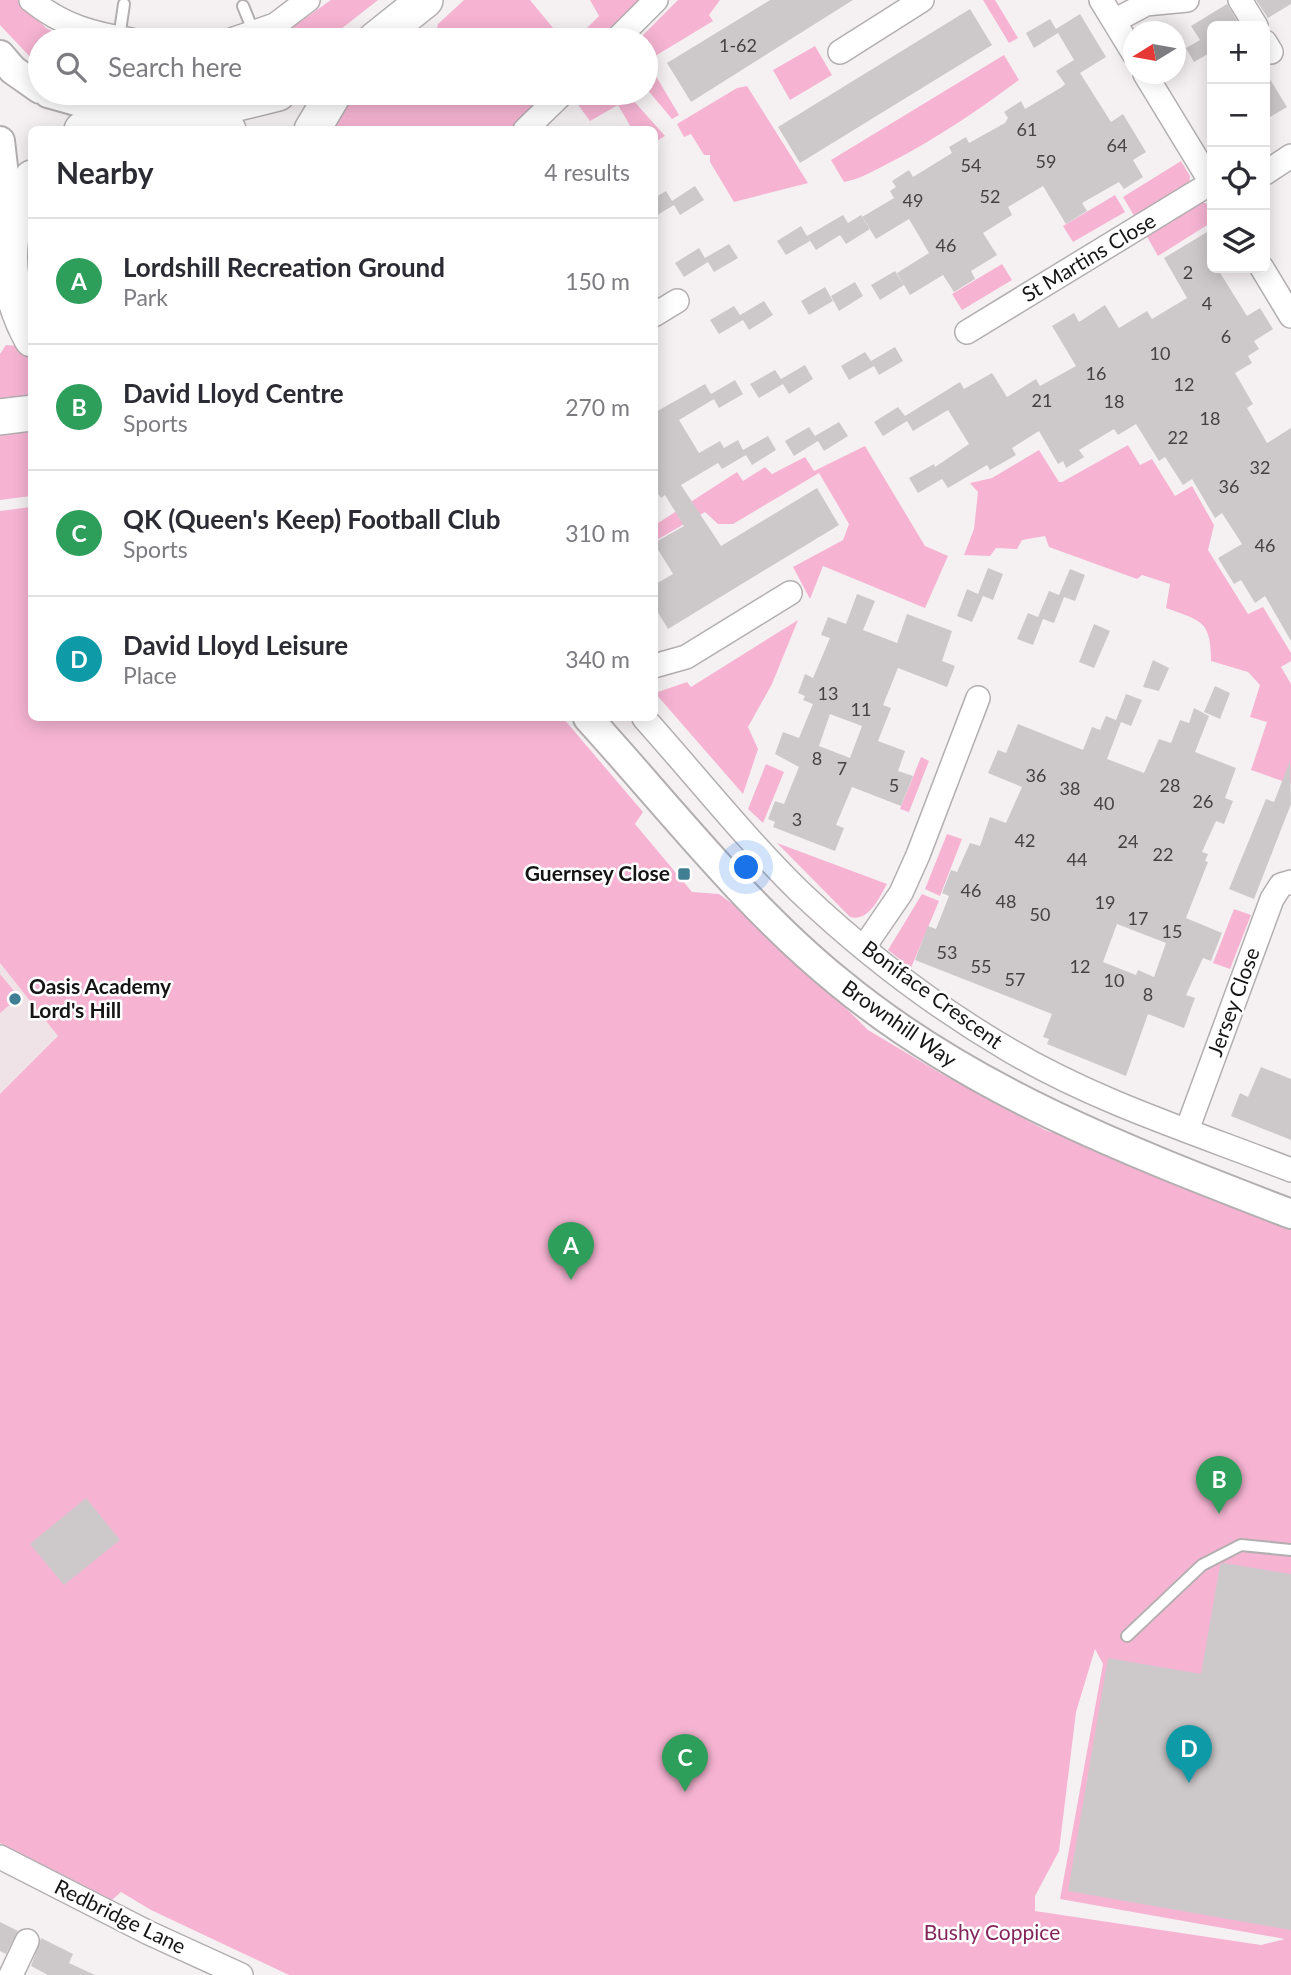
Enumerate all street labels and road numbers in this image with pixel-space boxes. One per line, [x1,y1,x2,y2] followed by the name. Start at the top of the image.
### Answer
[1017,207,1160,306] street label: St Martins Close
[858,934,1008,1053] street label: Boniface Crescent
[1201,944,1264,1059] street label: Jersey Close
[838,974,962,1071] street label: Brownhill Way
[51,1873,190,1958] street label: Redbridge Lane

